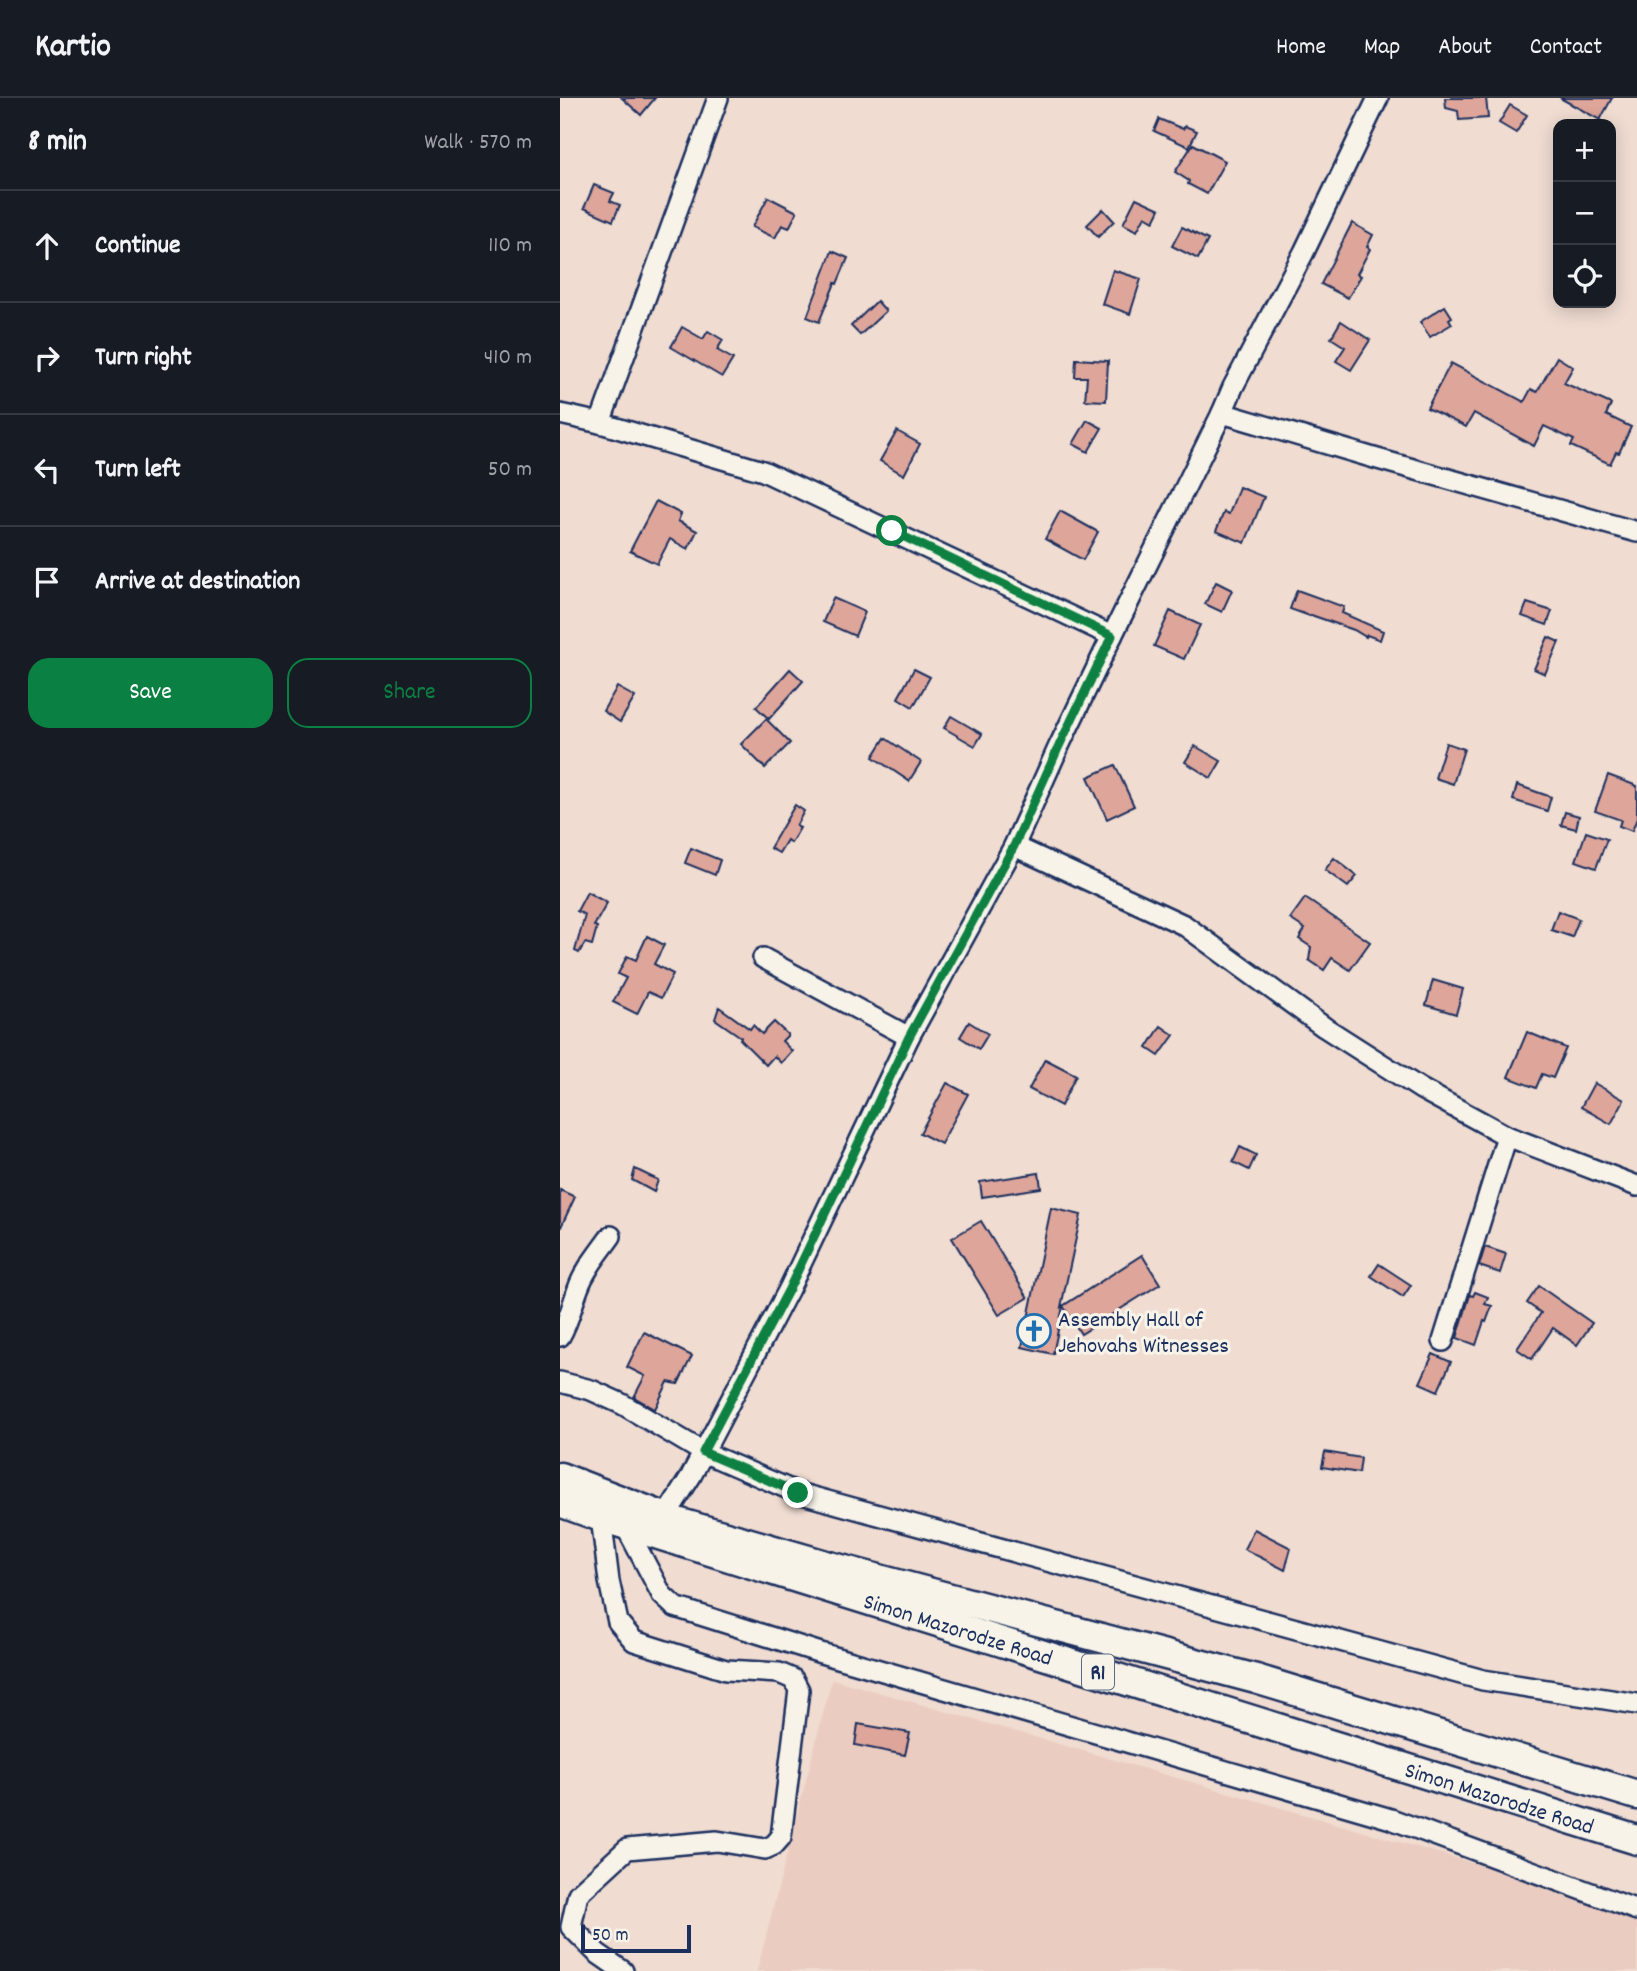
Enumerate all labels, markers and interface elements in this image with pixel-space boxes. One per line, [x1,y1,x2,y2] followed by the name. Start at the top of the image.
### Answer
[35,25,111,72] text: Kartio
[1276,31,1326,65] text: Home
[1364,31,1400,65] text: Map
[1438,31,1492,65] text: About
[1530,31,1602,65] text: Contact
[1553,119,1616,308] map controls
[1553,119,1616,182] button: +
[28,122,87,165] text: 8 min
[424,127,532,160] text: Walk · 570 m
[1553,182,1616,245] button: −
[28,227,66,265] icon: ahead
[95,228,180,265] text: Continue
[488,230,532,263] text: 110 m
[1553,245,1616,308] button: locate
[28,339,66,377] icon: right
[95,340,192,377] text: Turn right
[484,342,532,375] text: 410 m
[28,451,66,489] icon: left
[95,452,181,489] text: Turn left
[488,454,532,487] text: 50 m
[876,515,907,546] route start
[28,563,66,601] icon: arrive
[95,564,300,601] text: Arrive at destination
[28,658,273,728] button: Save
[287,658,532,728] button: Share
[1058,1305,1229,1364] place label: Assembly Hall of Jehovahs Witnesses
[1015,1312,1053,1350] church icon: Assembly Hall of Jehovahs Witnesses
[782,1477,813,1508] route end
[859,1587,1056,1677] street label: Simon Mazorodze Road
[1082,1654,1114,1690] road number: R1
[1400,1756,1597,1846] street label: Simon Mazorodze Road
[581,1922,691,1954] scale bar
[592,1923,629,1950] text: 50 m

